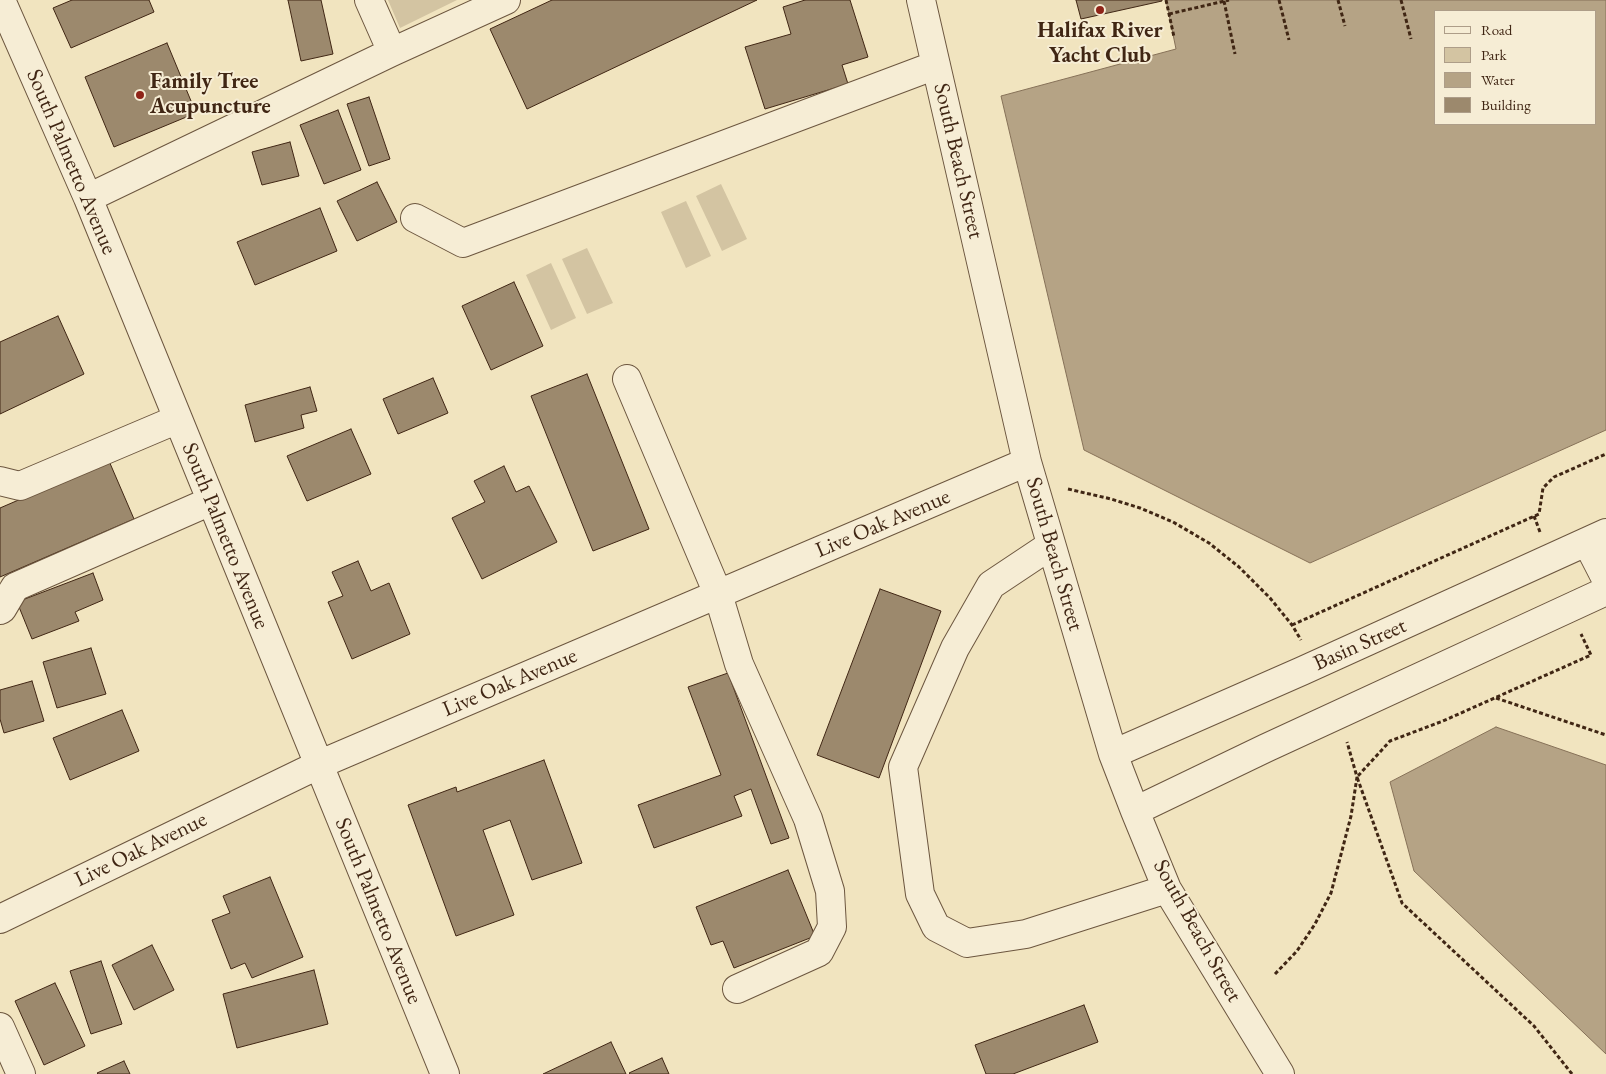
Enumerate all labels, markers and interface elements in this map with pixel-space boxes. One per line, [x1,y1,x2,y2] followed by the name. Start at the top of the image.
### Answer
[1094,4,1106,16] marker: Halifax River Yacht Club
[1434,10,1596,125] legend
[1037,18,1163,70] place label: Halifax River Yacht Club
[1481,20,1512,39] text: Road
[1481,45,1507,64] text: Park
[20,66,122,258] street label: South Palmetto Avenue
[150,69,271,120] place label: Family Tree Acupuncture
[1481,70,1515,89] text: Water
[927,81,989,241] street label: South Beach Street
[134,89,146,101] marker: Family Tree Acupuncture
[1481,95,1531,114] text: Building
[176,439,274,633] street label: South Palmetto Avenue
[1019,474,1089,634] street label: South Beach Street
[812,484,954,564] street label: Live Oak Avenue
[1310,613,1410,677] street label: Basin Street
[439,643,581,723] street label: Live Oak Avenue
[71,807,211,893] street label: Live Oak Avenue
[329,814,427,1008] street label: South Palmetto Avenue
[1147,855,1247,1007] street label: South Beach Street

